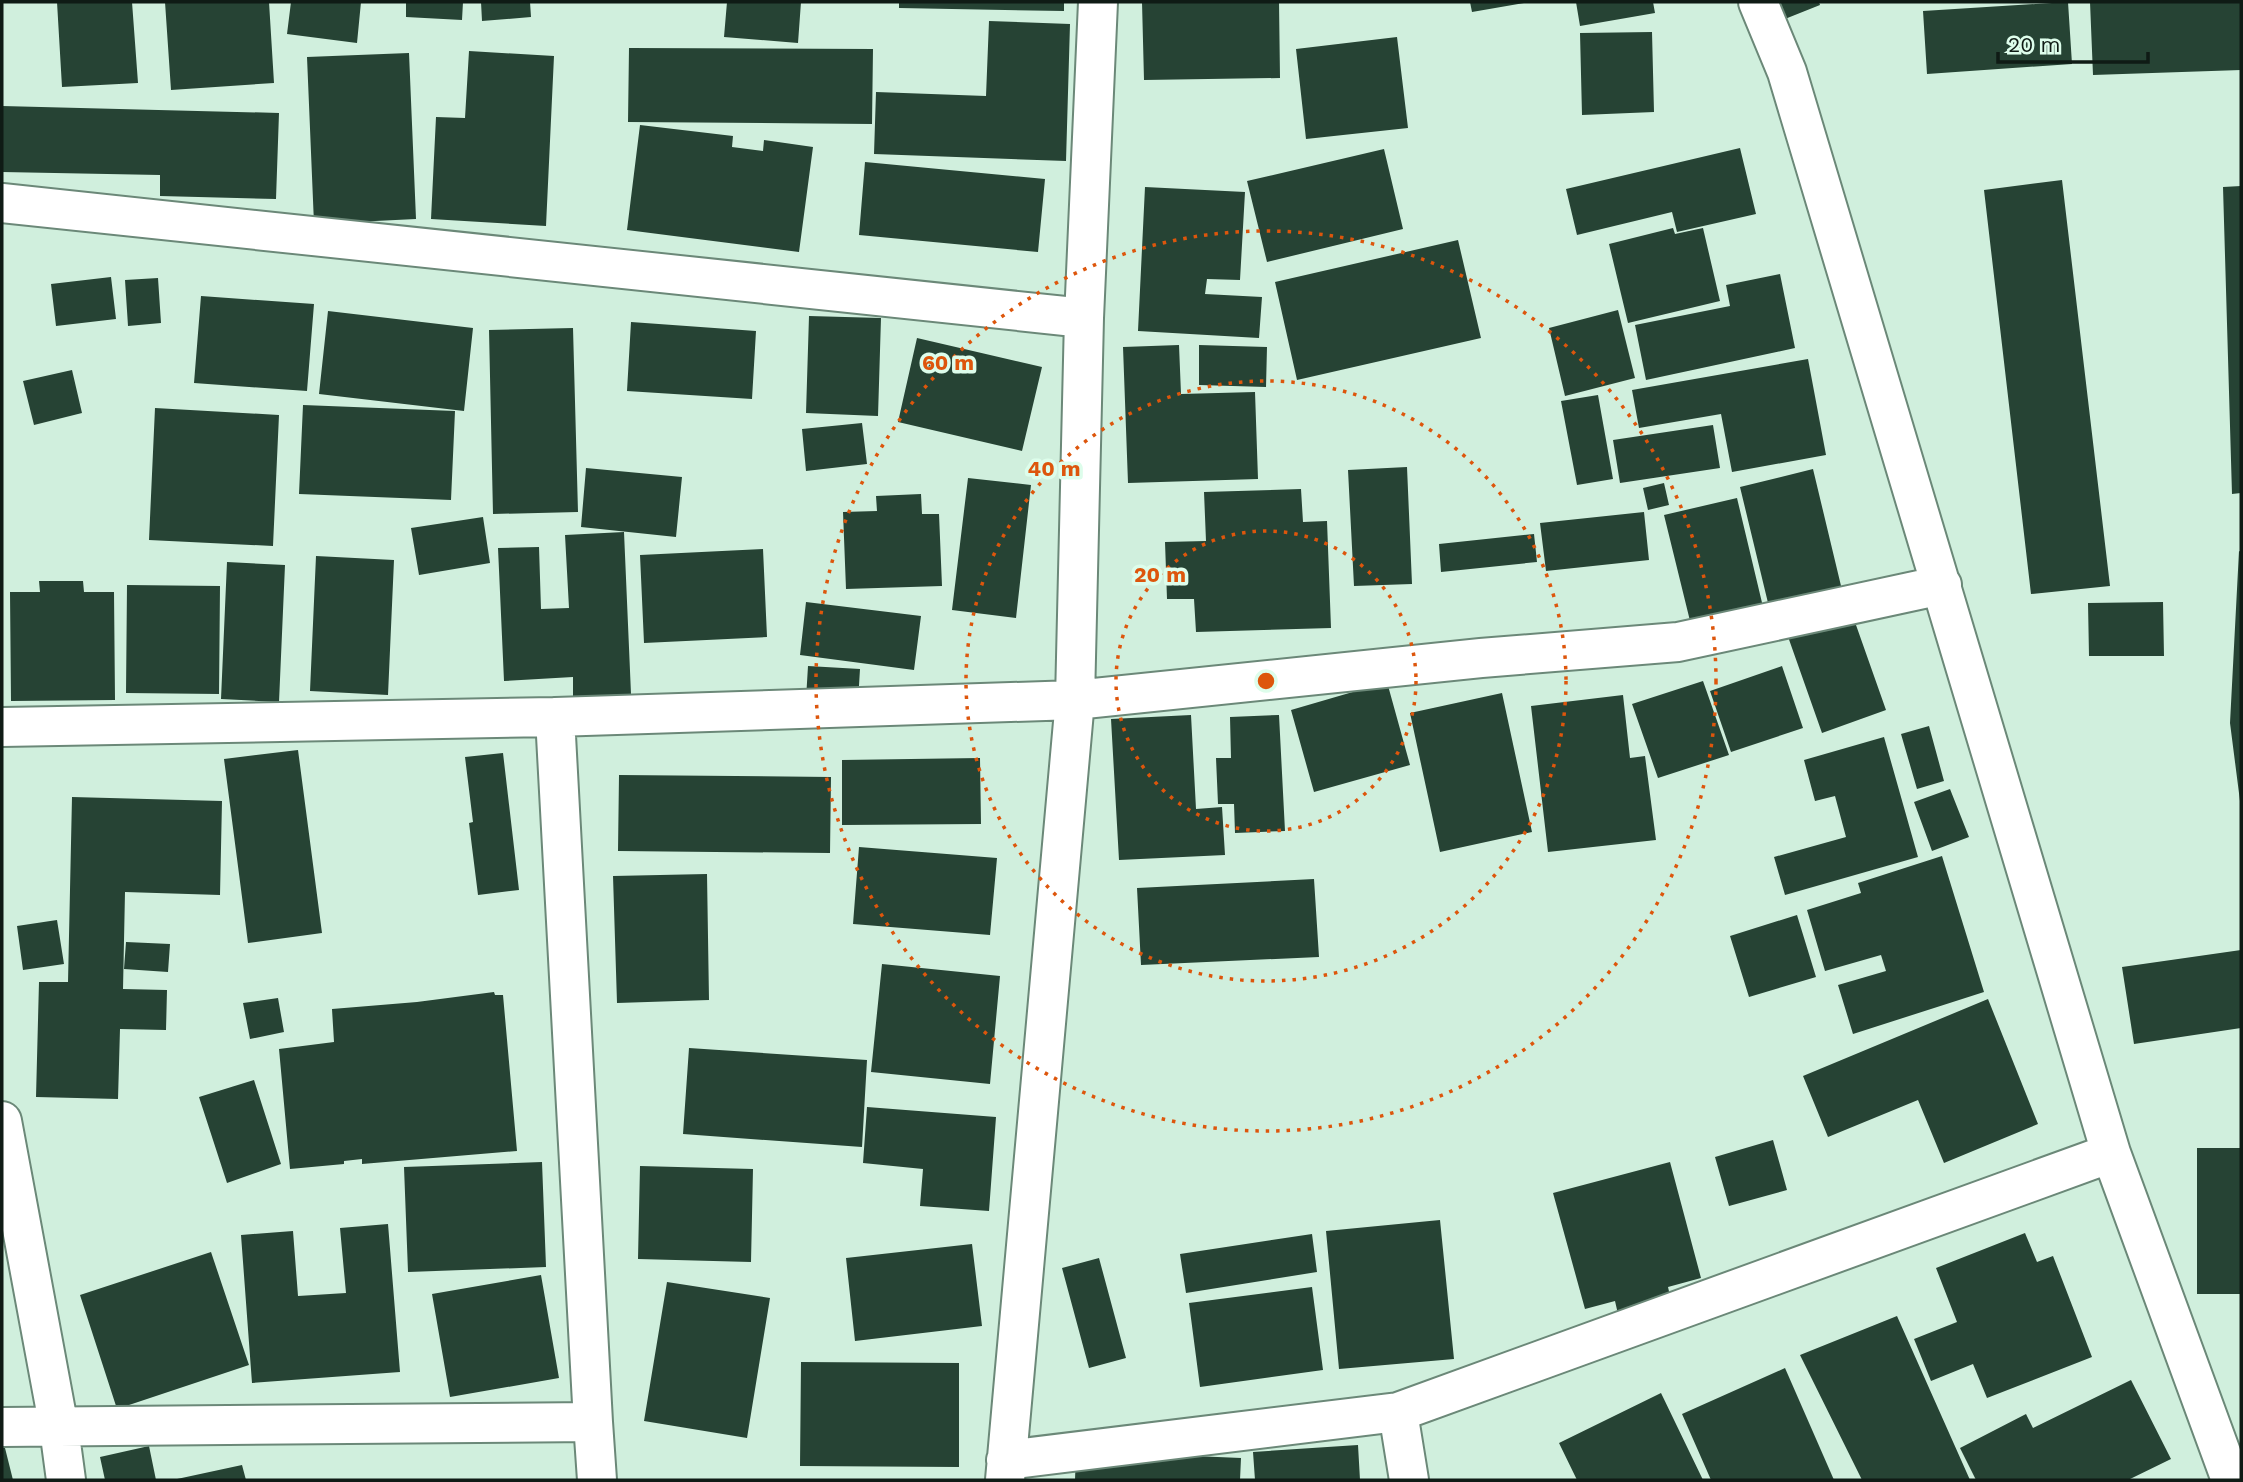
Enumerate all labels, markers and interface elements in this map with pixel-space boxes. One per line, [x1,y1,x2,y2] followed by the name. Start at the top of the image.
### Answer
[1998,21,2148,65] scale bar
[2008,32,2060,57] text: 20 m
[922,350,974,375] text: 60 m
[1028,456,1080,481] text: 40 m
[1134,562,1186,587] text: 20 m
[1254,669,1278,693] centre of rings

